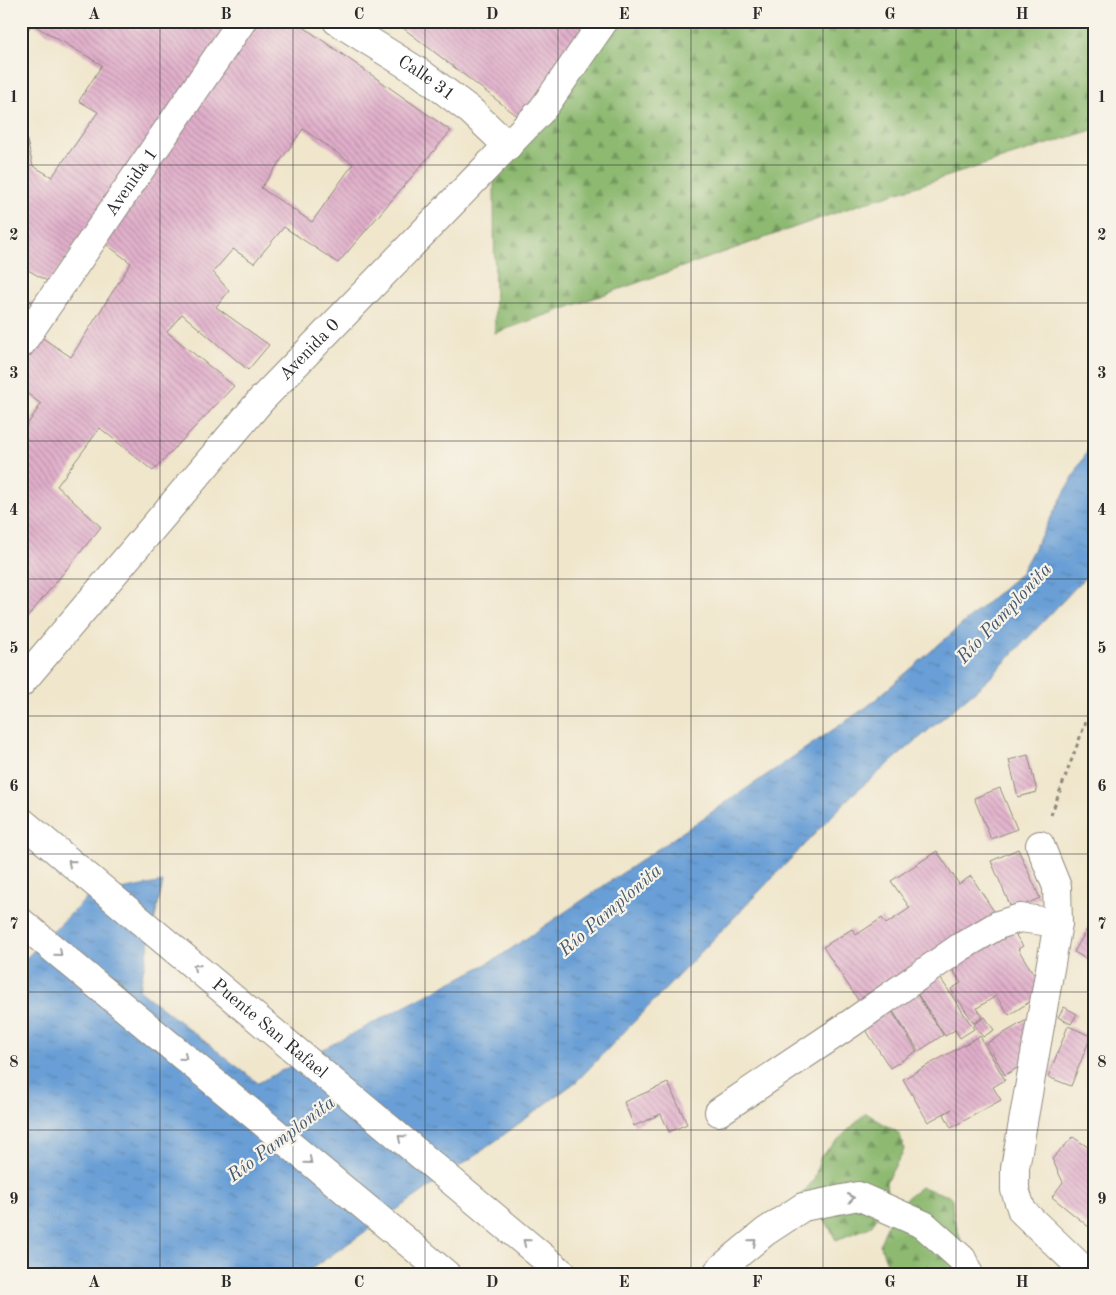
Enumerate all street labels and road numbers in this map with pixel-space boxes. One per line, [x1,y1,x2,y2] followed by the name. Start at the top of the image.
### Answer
[395,52,458,104] street label: Calle 31
[102,145,161,220] street label: Avenida 1
[276,316,343,384] street label: Avenida 0
[209,976,331,1082] street label: Puente San Rafael

